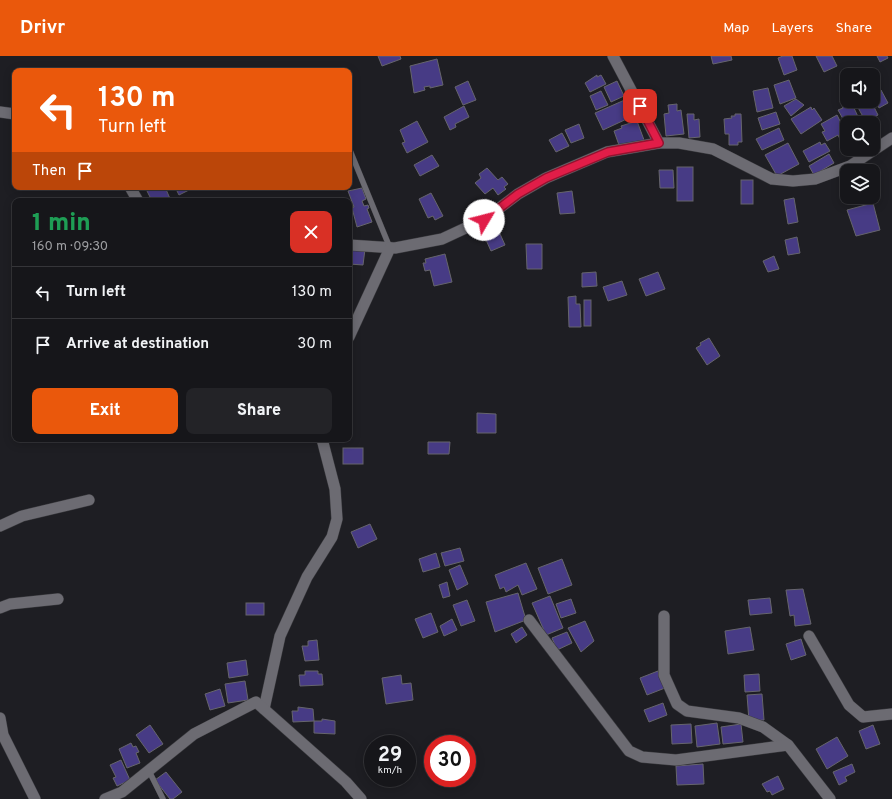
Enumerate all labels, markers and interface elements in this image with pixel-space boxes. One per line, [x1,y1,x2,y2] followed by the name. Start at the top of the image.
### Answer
[20,16,65,40] text: Drivr
[723,20,749,37] text: Map
[771,20,813,37] text: Layers
[835,20,872,37] text: Share
[840,68,880,204] map controls
[840,68,880,108] button: sound
[98,81,176,117] text: 130 m
[32,84,84,136] icon: left
[623,89,657,123] pin
[629,95,651,117] icon: arrive
[98,116,166,139] text: Turn left
[840,116,880,156] button: search
[74,160,96,182] icon: arrive
[32,162,66,181] text: Then
[840,164,880,204] button: layers
[463,199,505,241] position arrow
[32,209,91,239] text: 1 min
[290,211,332,253] button: close
[32,239,108,255] text: 160 m · 09:30
[32,282,54,304] icon: left
[66,283,126,302] text: Turn left
[292,283,332,302] text: 130 m
[32,334,54,356] icon: arrive
[66,335,209,354] text: Arrive at destination
[297,335,332,354] text: 30 m
[32,388,178,434] button: Exit
[186,388,332,434] button: Share
[424,735,476,787] speed limit sign: 30
[378,743,402,769] text: 29
[378,764,402,777] text: km/h

